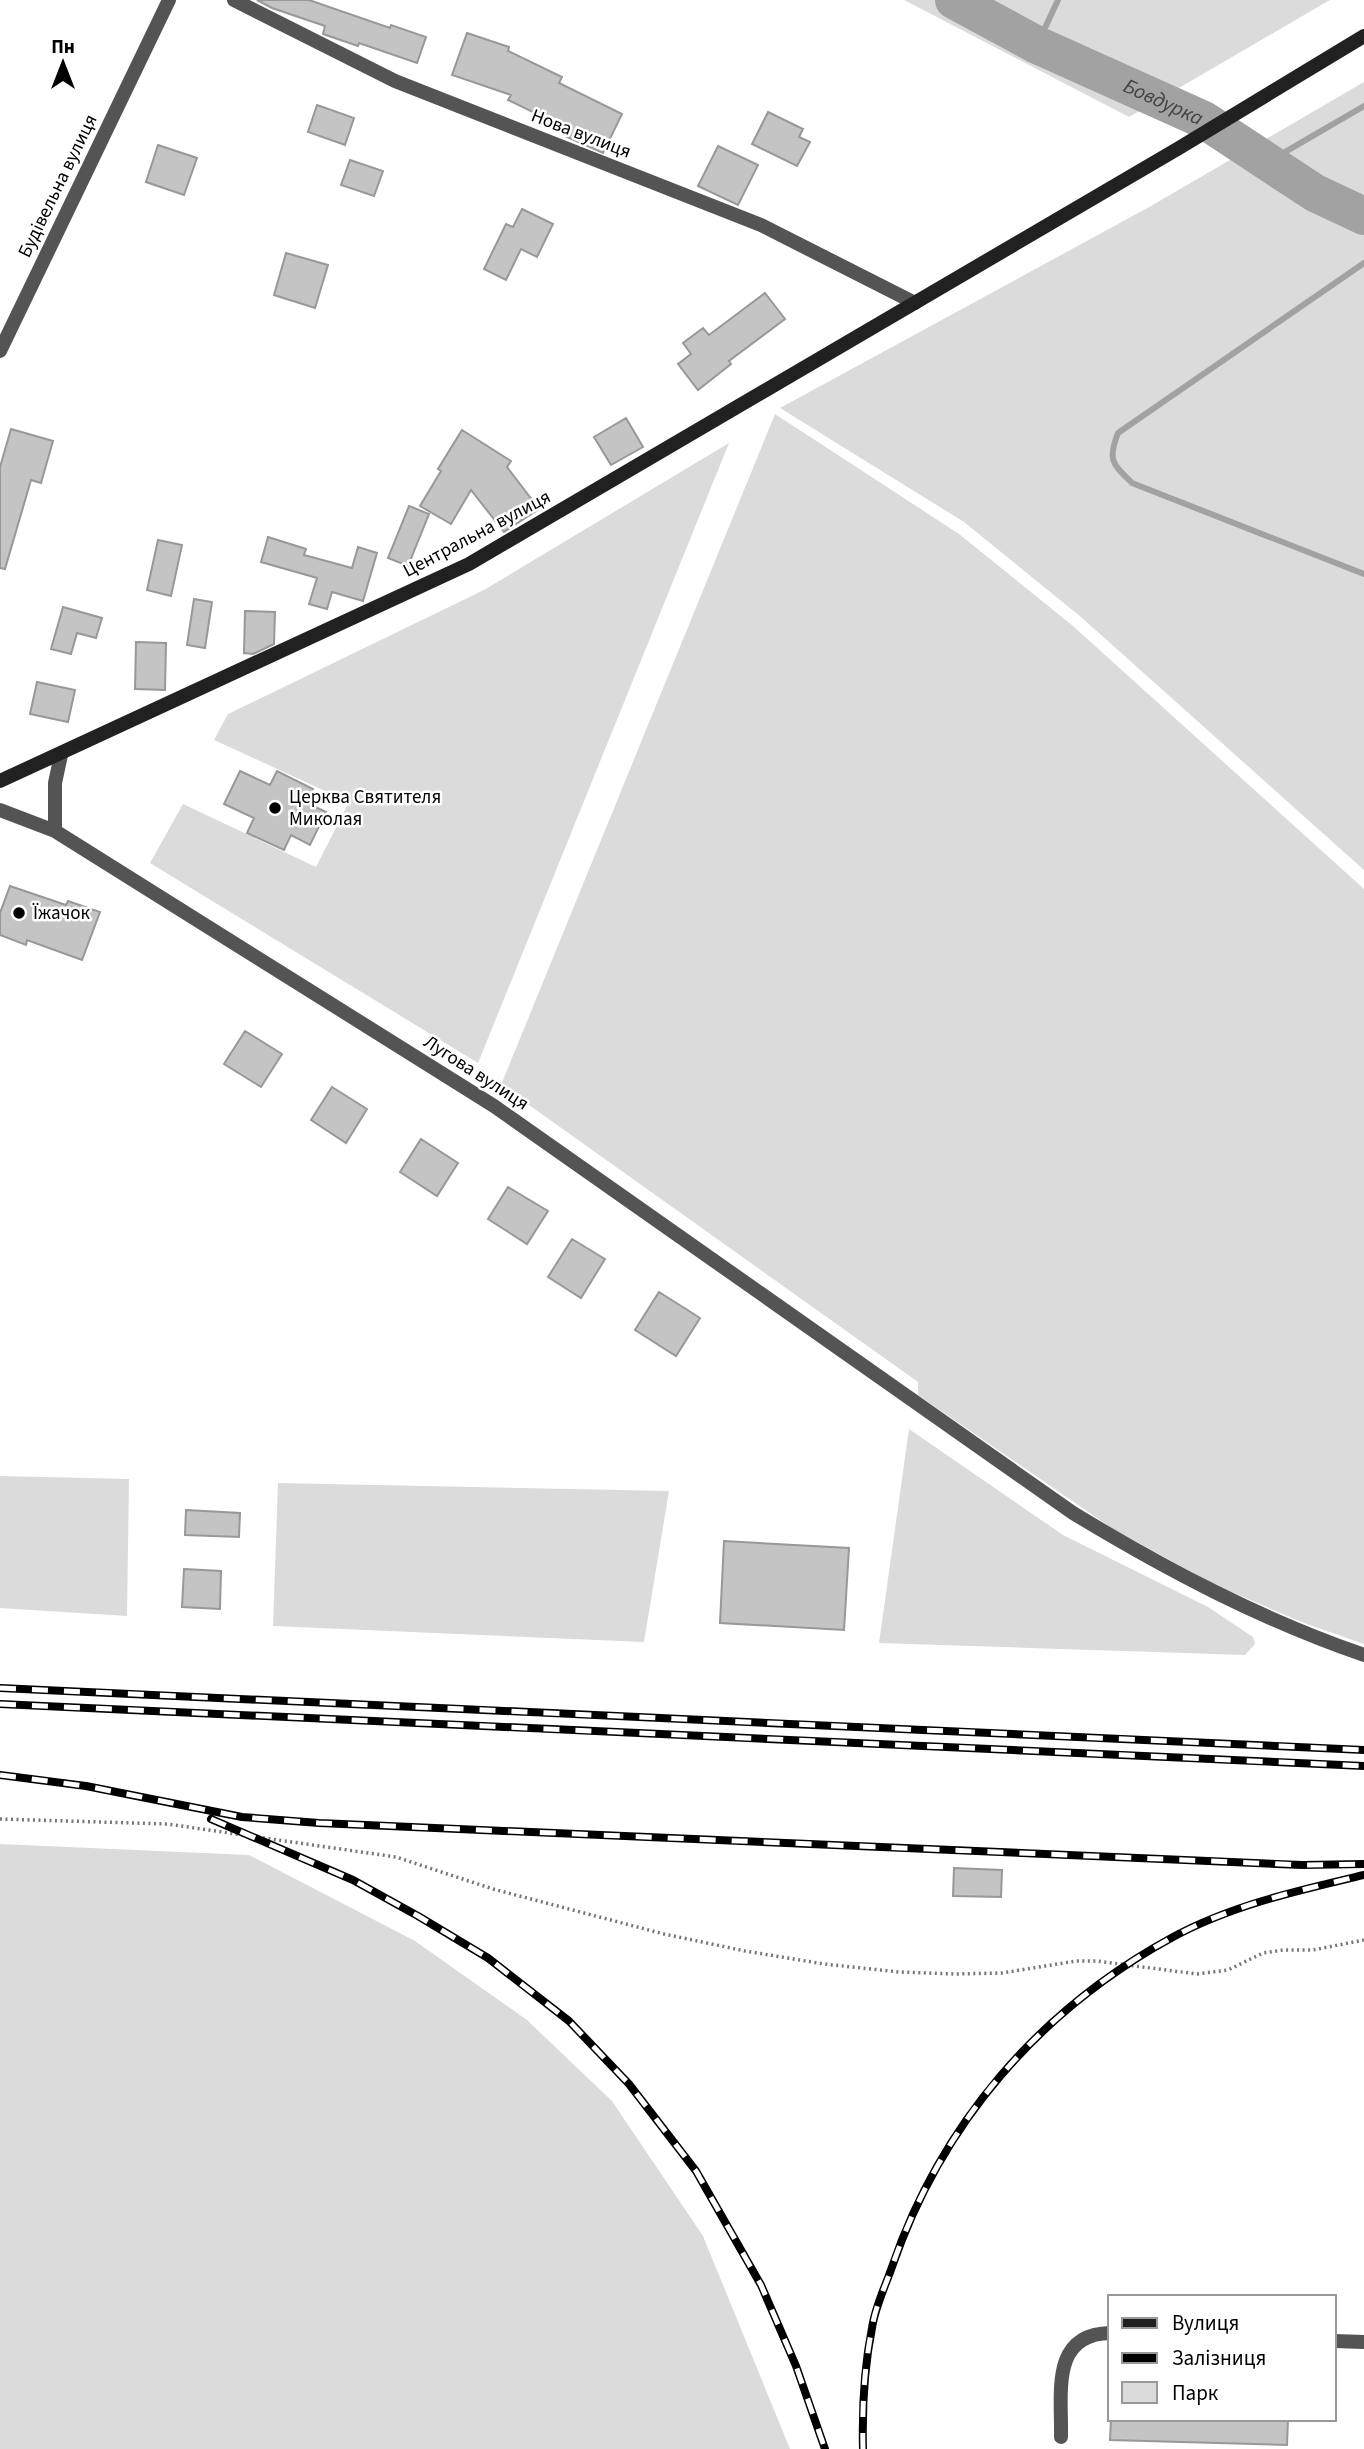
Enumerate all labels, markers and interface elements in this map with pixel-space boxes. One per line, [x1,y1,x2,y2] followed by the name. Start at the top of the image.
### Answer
[28,28,98,98] north arrow
[51,34,75,61] text: Пн
[1119,71,1208,133] water label: Бовдурка
[527,103,635,165] street label: Нова вулиця
[12,110,104,262] street label: Будівельна вулиця
[398,484,556,584] street label: Центральна вулиця
[289,784,441,833] place label: Церква Святителя Миколая
[267,800,283,816] marker: Церква Святителя Миколая
[32,900,90,927] place label: Їжачок
[11,905,27,921] marker: Їжачок
[418,1029,534,1117] street label: Лугова вулиця
[1108,2295,1336,2421] legend
[1172,2308,1239,2338] text: Вулиця
[1172,2343,1266,2373] text: Залізниця
[1172,2378,1219,2408] text: Парк

